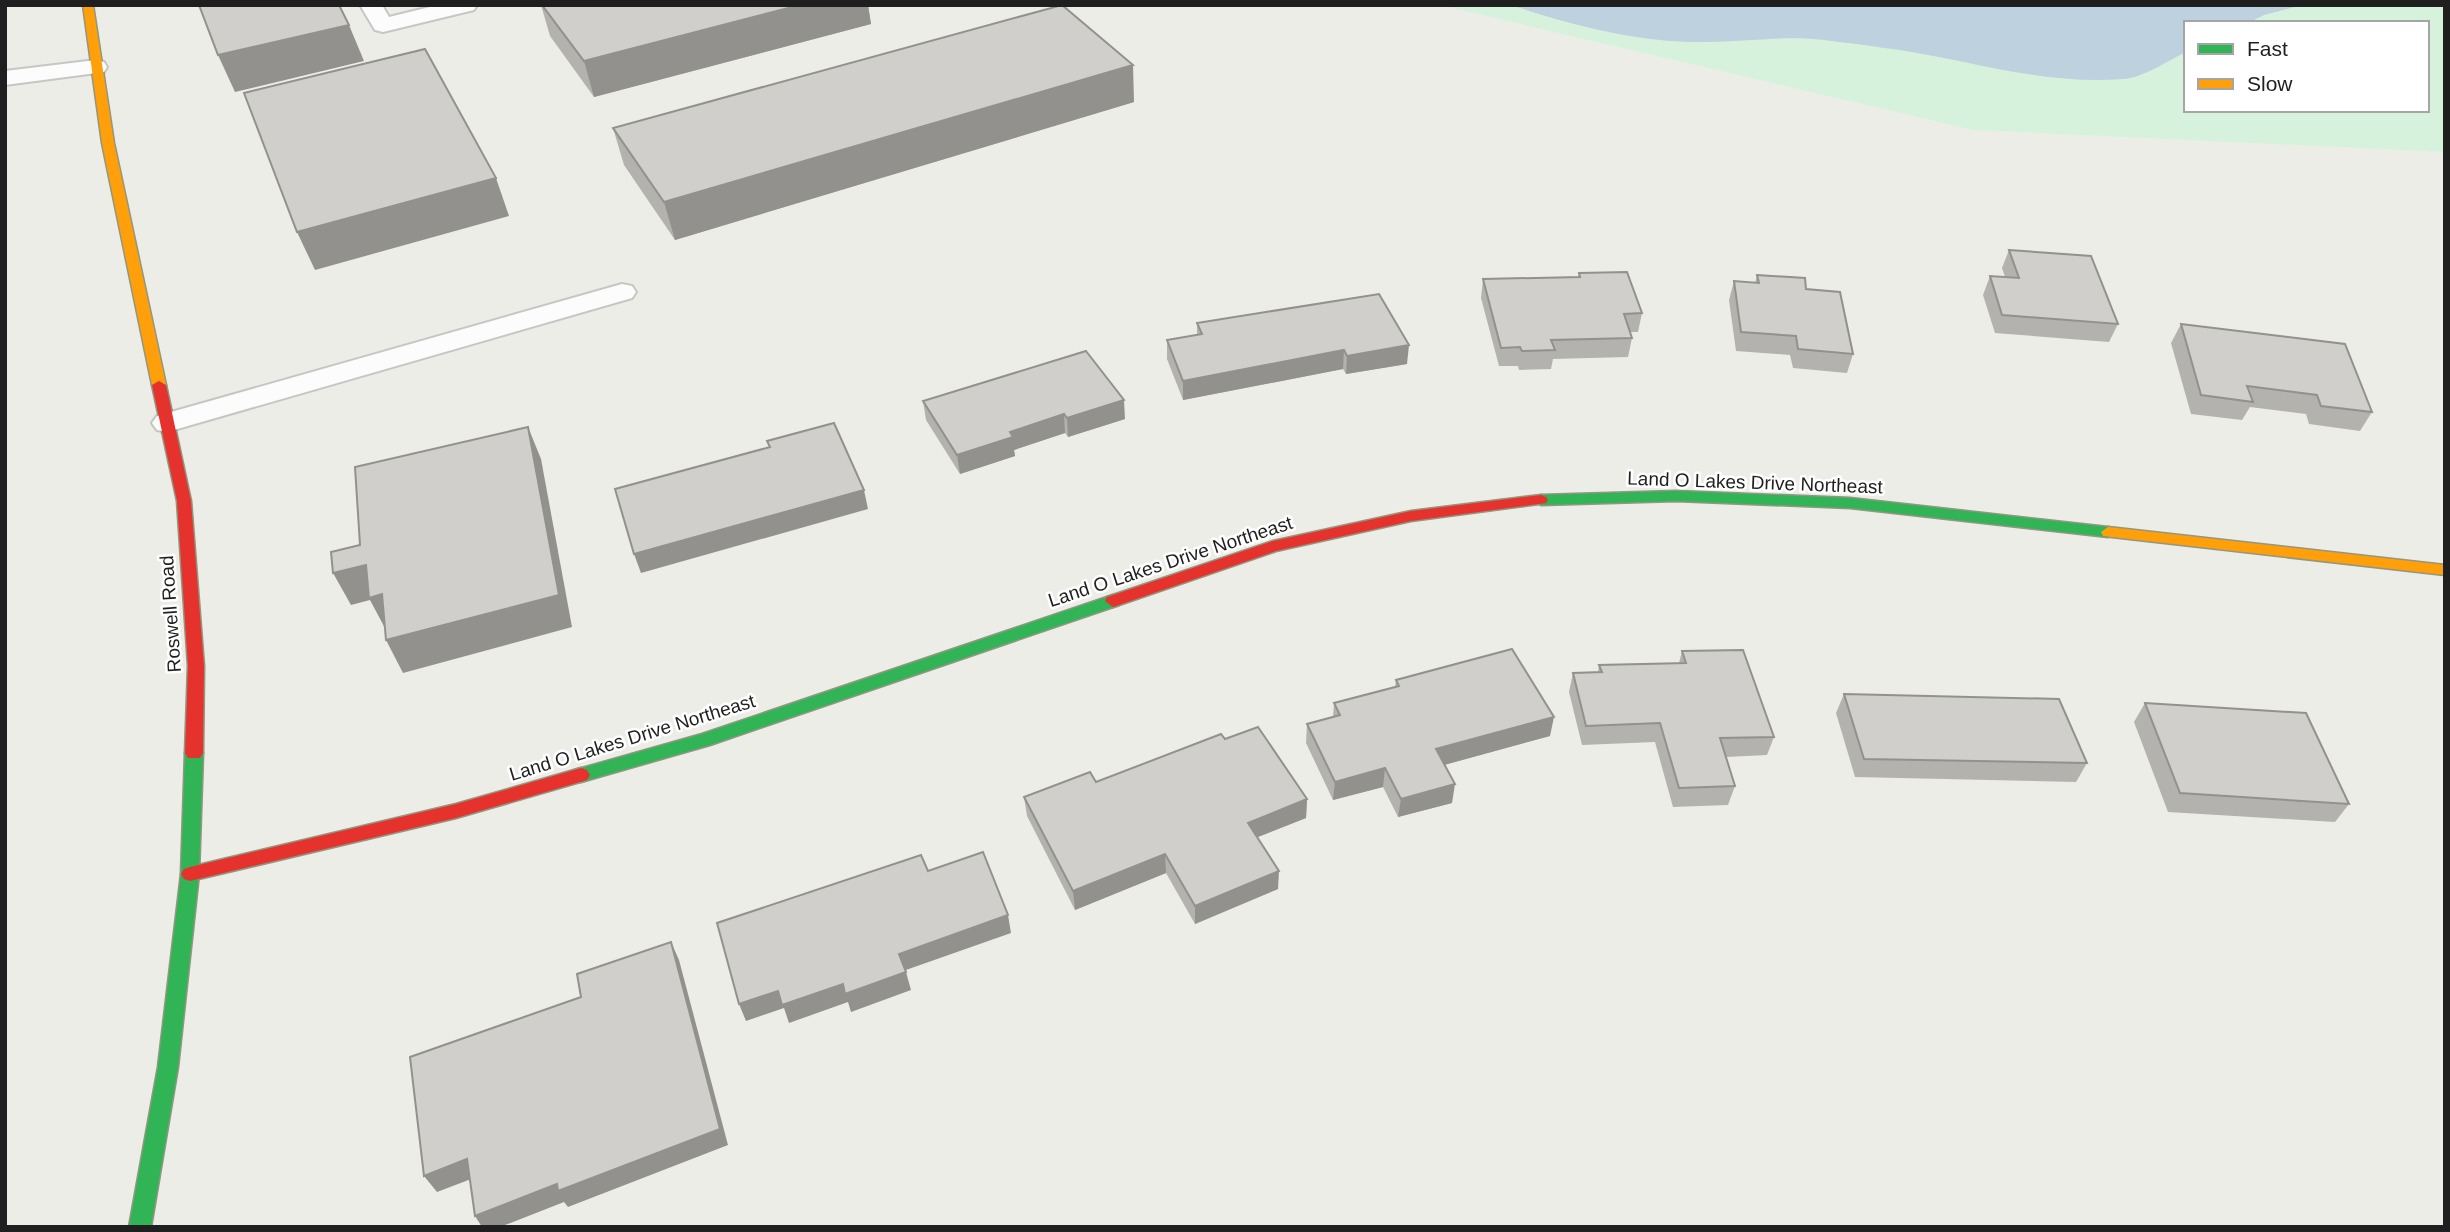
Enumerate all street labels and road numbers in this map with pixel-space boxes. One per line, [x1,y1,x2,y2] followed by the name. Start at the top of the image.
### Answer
[1627,468,1884,497] street label: Land O Lakes Drive Northeast
[1045,512,1296,611] street label: Land O Lakes Drive Northeast
[156,555,185,673] street label: Roswell Road
[507,690,758,785] street label: Land O Lakes Drive Northeast

